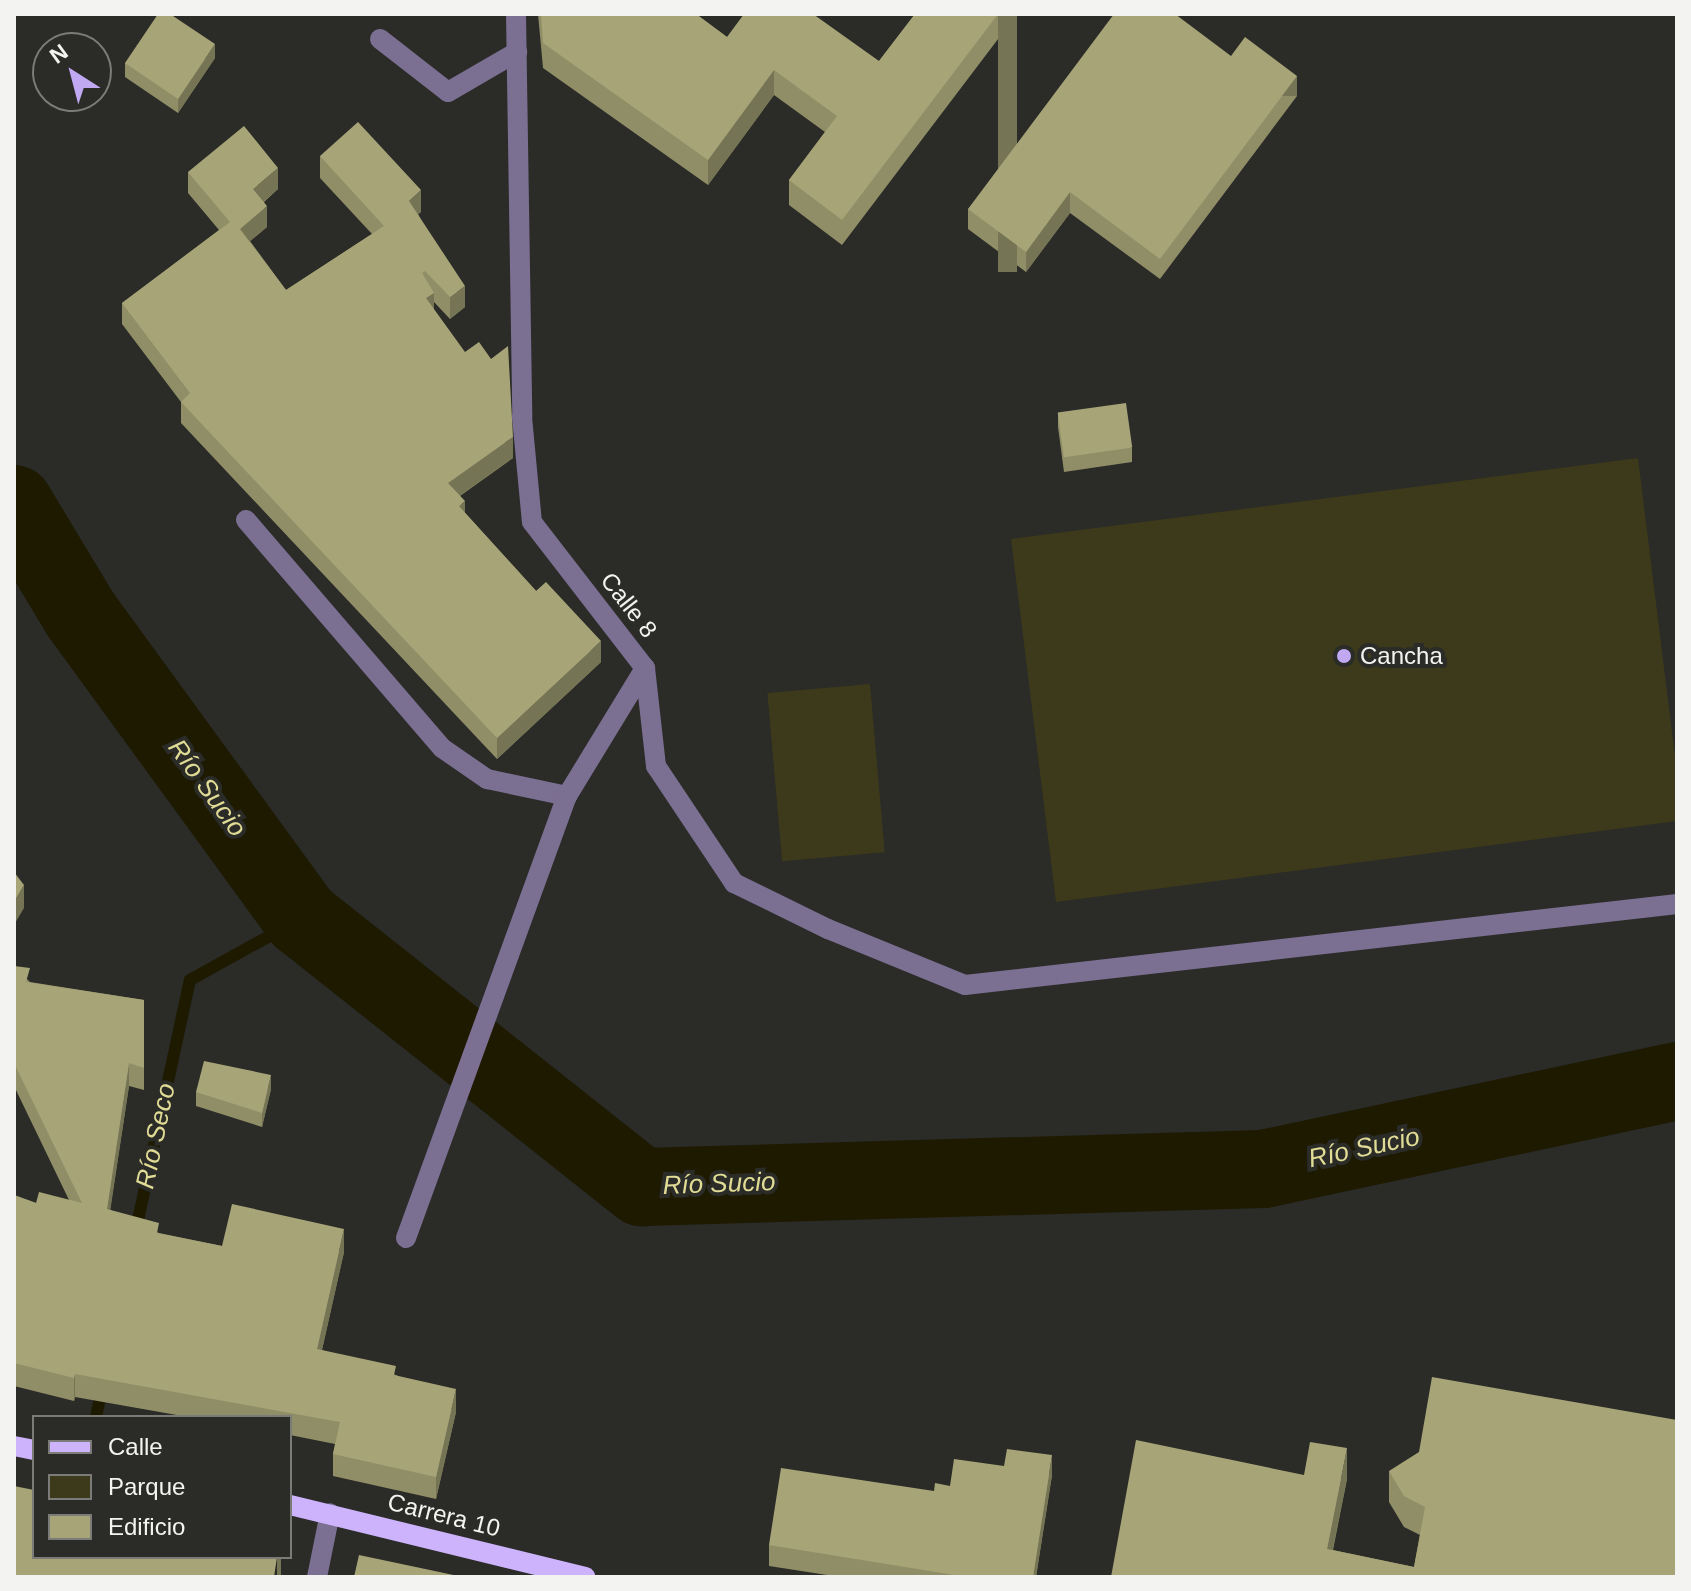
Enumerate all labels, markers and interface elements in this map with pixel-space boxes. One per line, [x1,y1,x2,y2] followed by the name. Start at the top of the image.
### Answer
[32,32,112,112] north arrow
[45,39,73,69] text: N
[595,567,663,643] street label: Calle 8
[1360,642,1443,670] place label: Cancha
[1335,647,1353,665] marker: Cancha
[161,733,253,843] water label: Río Sucio
[130,1080,182,1192] water label: Río Seco
[1306,1121,1422,1175] water label: Río Sucio
[662,1166,776,1202] water label: Río Sucio
[32,1415,292,1559] legend
[108,1433,163,1460] text: Calle
[108,1473,185,1500] text: Parque
[385,1487,503,1543] street label: Carrera 10
[108,1513,185,1540] text: Edificio

